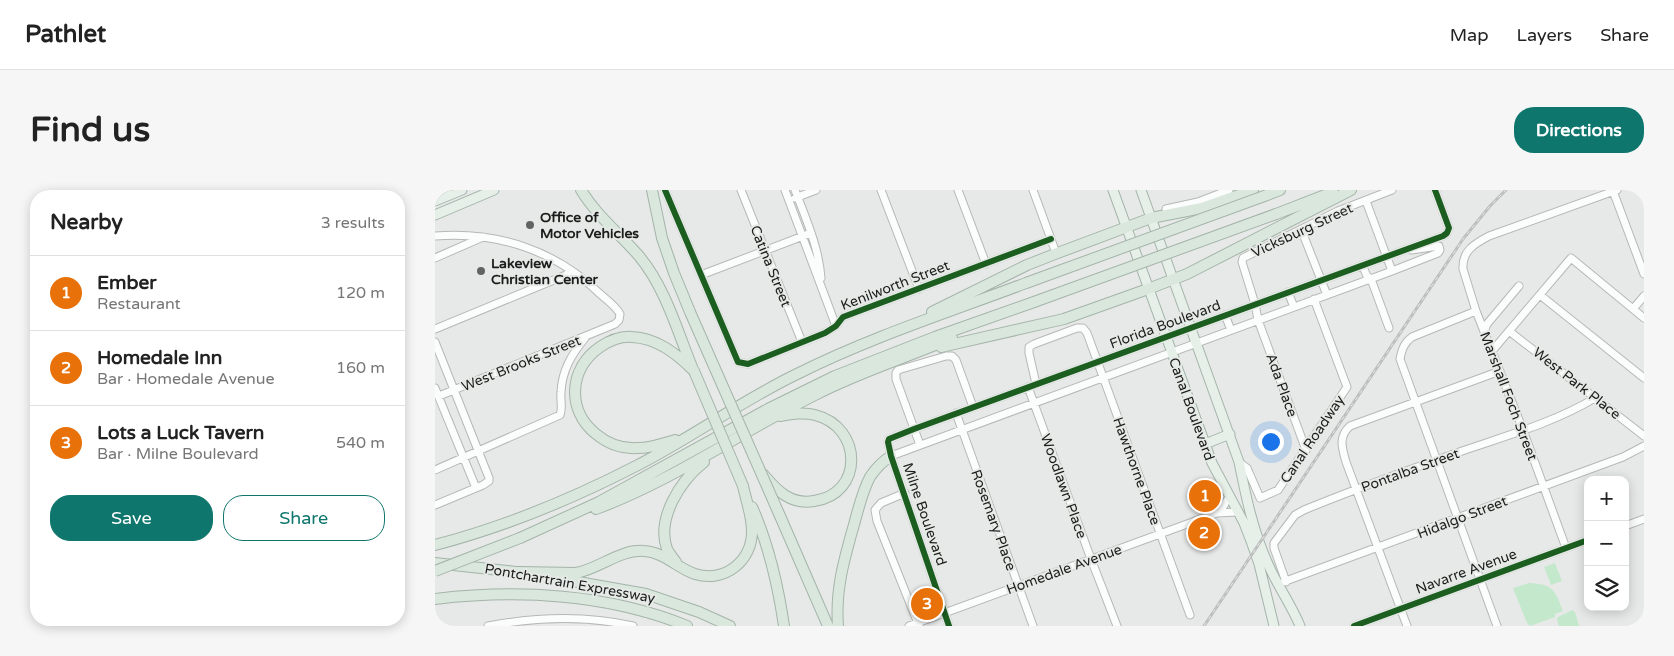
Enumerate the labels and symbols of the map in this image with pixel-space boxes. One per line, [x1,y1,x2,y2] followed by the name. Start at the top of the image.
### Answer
[1249,199,1356,261] street label: Vicksburg Street
[540,209,639,242] place label: Office of Motor Vehicles
[524,219,536,231] marker: Office of Motor Vehicles
[746,223,795,310] street label: Catina Street
[491,255,599,288] place label: Lakeview Christian Center
[838,257,953,314] street label: Kenilworth Street
[475,265,487,277] marker: Lakeview Christian Center
[1107,297,1223,352] street label: Florida Boulevard
[1476,329,1541,464] street label: Marshall Foch Street
[459,332,584,395] street label: West Brooks Street
[1529,344,1624,423] street label: West Park Place
[1262,351,1301,419] street label: Ada Place
[1165,355,1218,463] street label: Canal Boulevard
[1277,392,1348,487] street label: Canal Roadway
[1109,415,1164,527] street label: Hawthorne Place
[1258,429,1284,455] your location
[1037,432,1090,541] street label: Woodlawn Place
[1359,445,1462,496] street label: Pontalba Street
[899,460,950,568] street label: Milne Boulevard
[967,467,1020,573] street label: Rosemary Place
[1189,477,1221,515] pin: 1
[1415,492,1510,542] street label: Hidalgo Street
[1188,514,1220,552] pin: 2
[1004,541,1124,598] street label: Homedale Avenue
[1413,545,1519,598] street label: Navarre Avenue
[483,560,657,607] street label: Pontchartrain Expressway
[911,585,943,623] pin: 3

